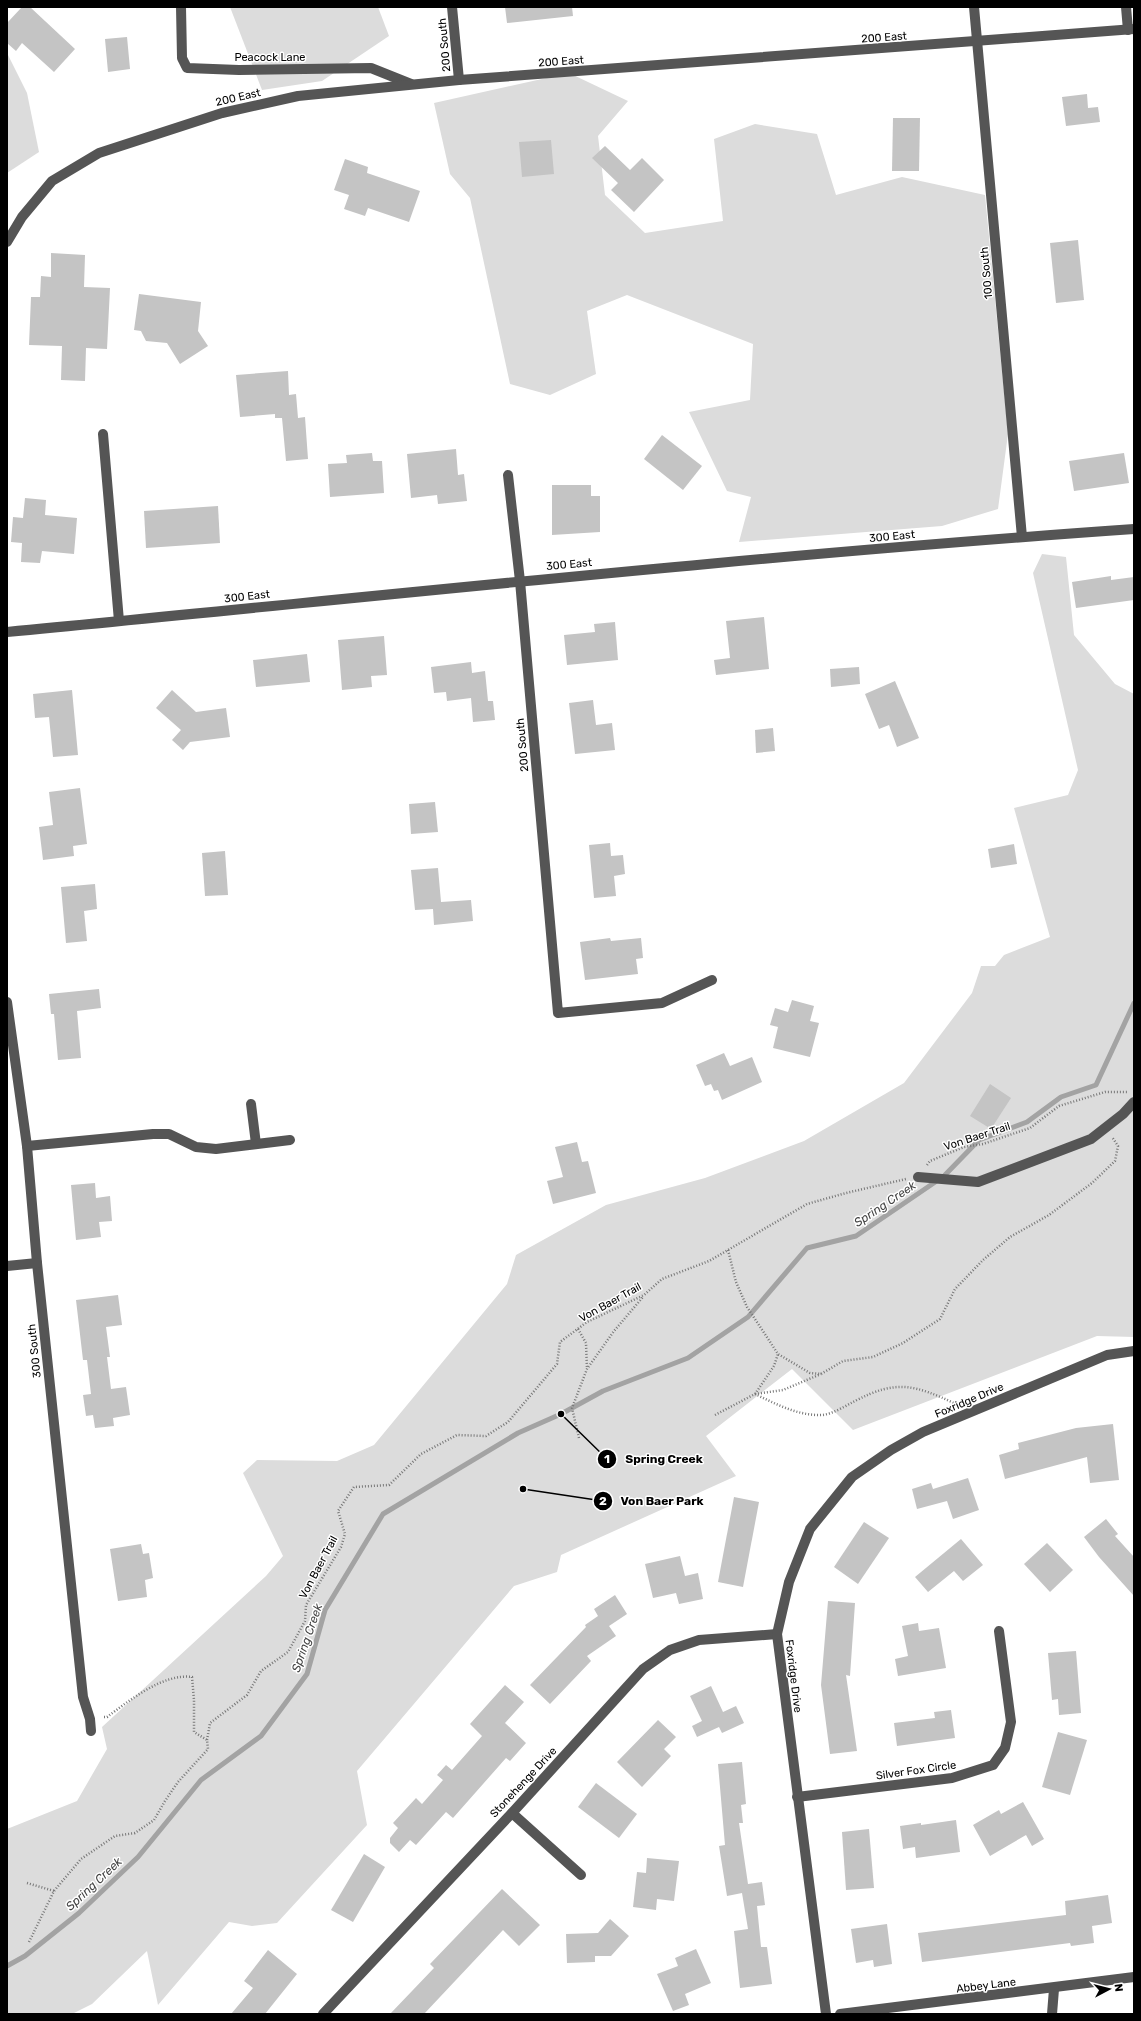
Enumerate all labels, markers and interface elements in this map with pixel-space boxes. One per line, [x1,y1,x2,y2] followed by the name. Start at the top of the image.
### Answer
[436,18,453,72] street label: 200 South
[861,29,908,46] street label: 200 East
[234,51,306,64] street label: Peacock Lane
[538,53,585,70] street label: 200 East
[214,86,263,109] street label: 200 East
[978,246,995,300] street label: 100 South
[869,528,916,545] street label: 300 East
[546,556,593,573] street label: 300 East
[224,588,271,605] street label: 300 East
[514,718,531,772] street label: 200 South
[942,1120,1012,1153] street label: Von Baer Trail
[851,1178,919,1230] water label: Spring Creek
[577,1280,644,1325] street label: Von Baer Trail
[25,1323,44,1379] street label: 300 South
[933,1380,1006,1421] street label: Foxridge Drive
[597,1447,711,1471] callout: Spring Creek
[604,1452,610,1466] text: 1
[625,1452,703,1466] text: Spring Creek
[593,1489,712,1513] callout: Von Baer Park
[599,1494,607,1508] text: 2
[620,1494,704,1508] text: Von Baer Park
[296,1534,340,1601] street label: Von Baer Trail
[289,1601,326,1674] water label: Spring Creek
[783,1639,804,1713] street label: Foxridge Drive
[487,1744,559,1820] street label: Stonehenge Drive
[875,1758,957,1783] street label: Silver Fox Circle
[63,1854,126,1914] water label: Spring Creek
[1089,1969,1129,2009] north arrow
[956,1975,1017,1996] street label: Abbey Lane
[1111,1983,1125,1993] text: N

